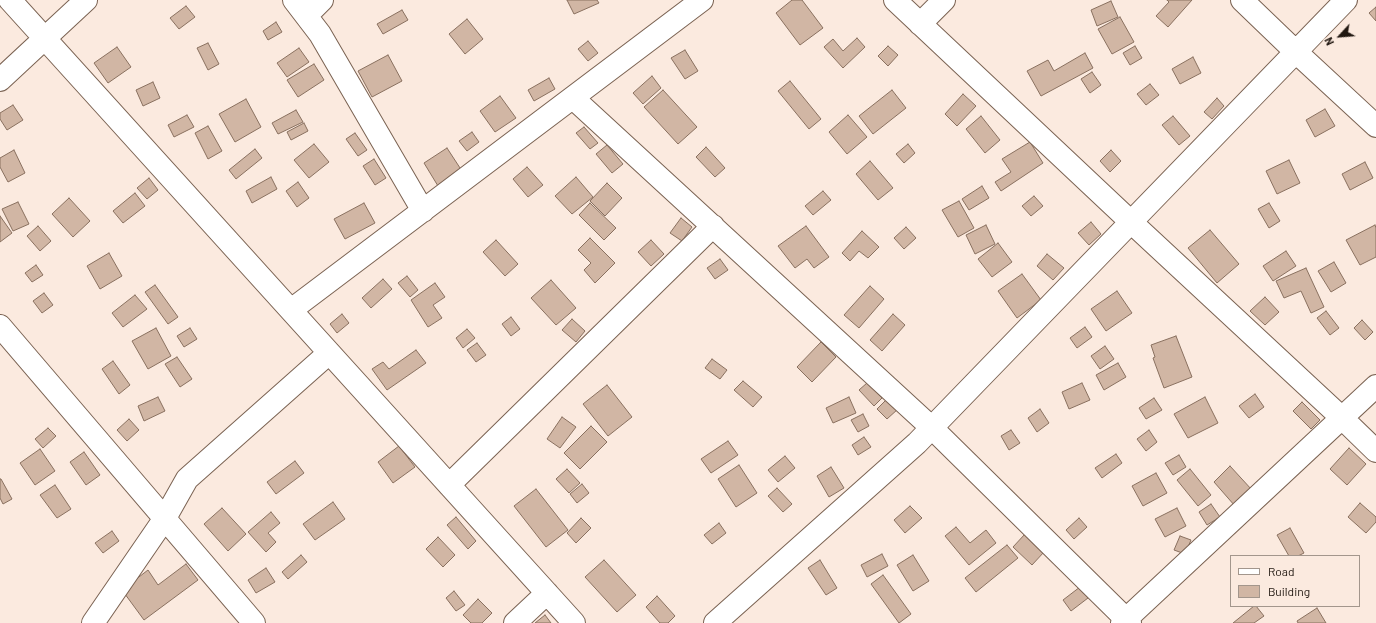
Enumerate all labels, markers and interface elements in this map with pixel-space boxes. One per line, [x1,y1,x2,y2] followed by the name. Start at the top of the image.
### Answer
[1320,16,1360,56] north arrow
[1321,35,1336,48] text: N
[1230,555,1360,607] legend
[1268,564,1295,578] text: Road
[1268,584,1310,598] text: Building

